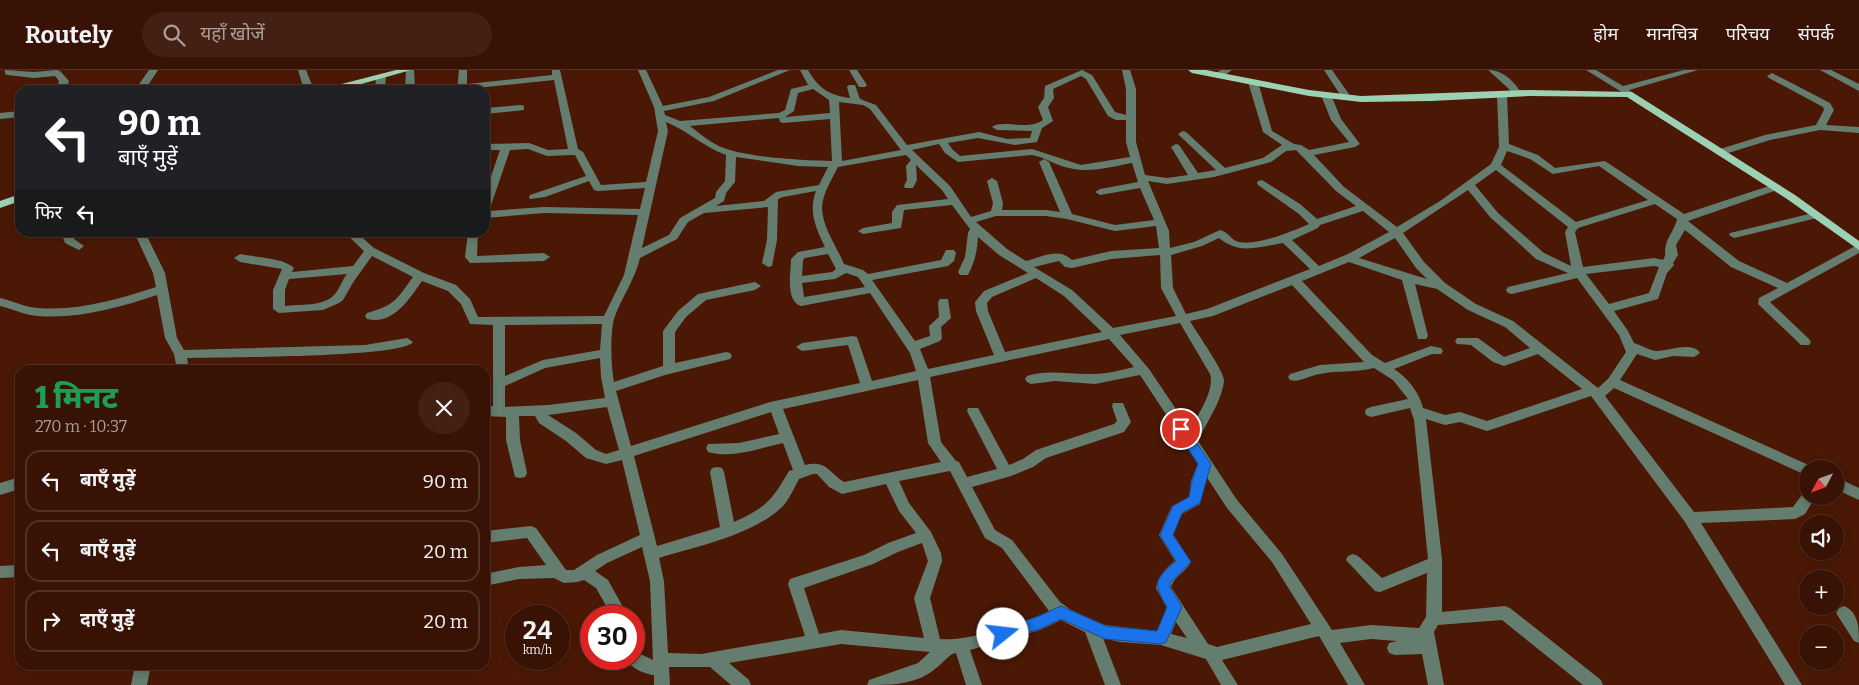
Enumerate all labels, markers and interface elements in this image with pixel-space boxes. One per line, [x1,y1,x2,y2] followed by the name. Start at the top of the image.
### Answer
[142,12,492,57] search box
[25,21,112,49] text: Routely
[160,21,188,49] icon: search
[200,22,265,45] text: यहाँ खोजें
[1593,23,1618,45] text: होम
[1646,23,1698,45] text: मानचित्र
[1726,23,1770,45] text: परिचय
[1798,23,1834,45] text: संपर्क
[118,102,201,144] text: 90 m
[35,105,100,170] icon: left
[118,144,178,171] text: बाएँ मुड़ें
[72,200,100,228] icon: left
[35,201,62,224] text: फिर
[35,380,118,416] text: 1 मिनट
[418,382,470,434] button: close
[1160,408,1202,450] pin
[1167,415,1195,443] icon: arrive
[35,417,127,436] text: 270 m · 10:37
[1799,460,1844,505] north arrow
[1799,460,1844,670] map controls
[37,467,65,495] icon: left
[80,468,136,491] text: बाएँ मुड़ें
[423,470,468,493] text: 90 m
[1799,515,1844,560] button: sound
[37,537,65,565] icon: left
[80,538,136,561] text: बाएँ मुड़ें
[424,540,468,563] text: 20 m
[1799,570,1844,615] button: +
[580,605,645,670] speed limit sign: 30
[37,607,65,635] icon: right
[976,607,1028,659] position arrow
[80,608,134,631] text: दाएँ मुड़ें
[424,610,468,633] text: 20 m
[523,616,552,646] text: 24
[1799,625,1844,670] button: −
[523,643,552,657] text: km/h

